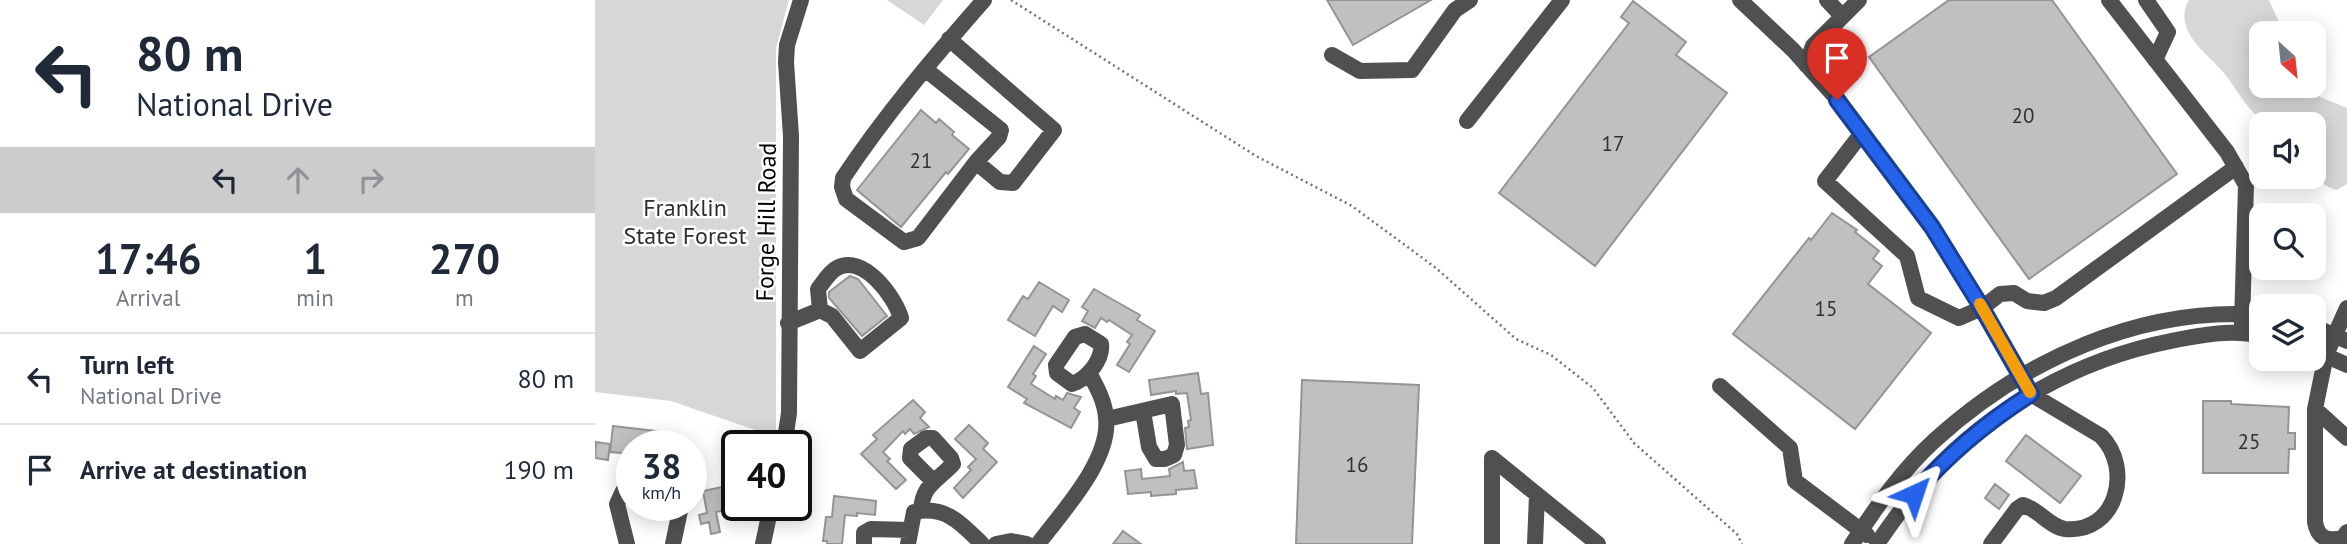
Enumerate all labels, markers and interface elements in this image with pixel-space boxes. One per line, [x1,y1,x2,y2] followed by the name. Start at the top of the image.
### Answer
[136,21,243,85] text: 80 m
[2249,21,2326,98] north arrow
[2249,21,2326,371] map controls
[21,28,112,119] icon: left
[1807,28,1867,100] pin
[1818,39,1856,77] icon: arrive
[136,83,333,125] text: National Drive
[2012,102,2034,129] house number: 20
[2249,112,2326,189] button: sound
[1602,130,1624,157] house number: 17
[749,142,783,302] street label: Forge Hill Road
[910,147,932,174] house number: 21
[206,161,244,199] icon: left
[279,161,317,199] icon: ahead
[352,161,390,199] icon: right
[623,192,747,251] park label: Franklin State Forest
[2249,203,2326,280] button: search
[95,231,201,286] text: 17:46
[303,231,327,286] text: 1
[429,231,500,286] text: 270
[116,283,180,312] text: Arrival
[296,283,334,312] text: min
[455,283,474,312] text: m
[2249,294,2326,371] button: layers
[1815,295,1837,322] house number: 15
[80,348,174,381] text: Turn left
[21,360,59,398] icon: left
[518,362,574,395] text: 80 m
[80,381,222,410] text: National Drive
[2238,428,2260,455] house number: 25
[721,430,812,521] speed limit sign: 40
[642,443,681,489] text: 38
[21,451,59,489] icon: arrive
[1346,451,1368,478] house number: 16
[80,453,307,486] text: Arrive at destination
[503,453,574,486] text: 190 m
[1877,457,1951,531] position arrow
[642,481,681,504] text: km/h

